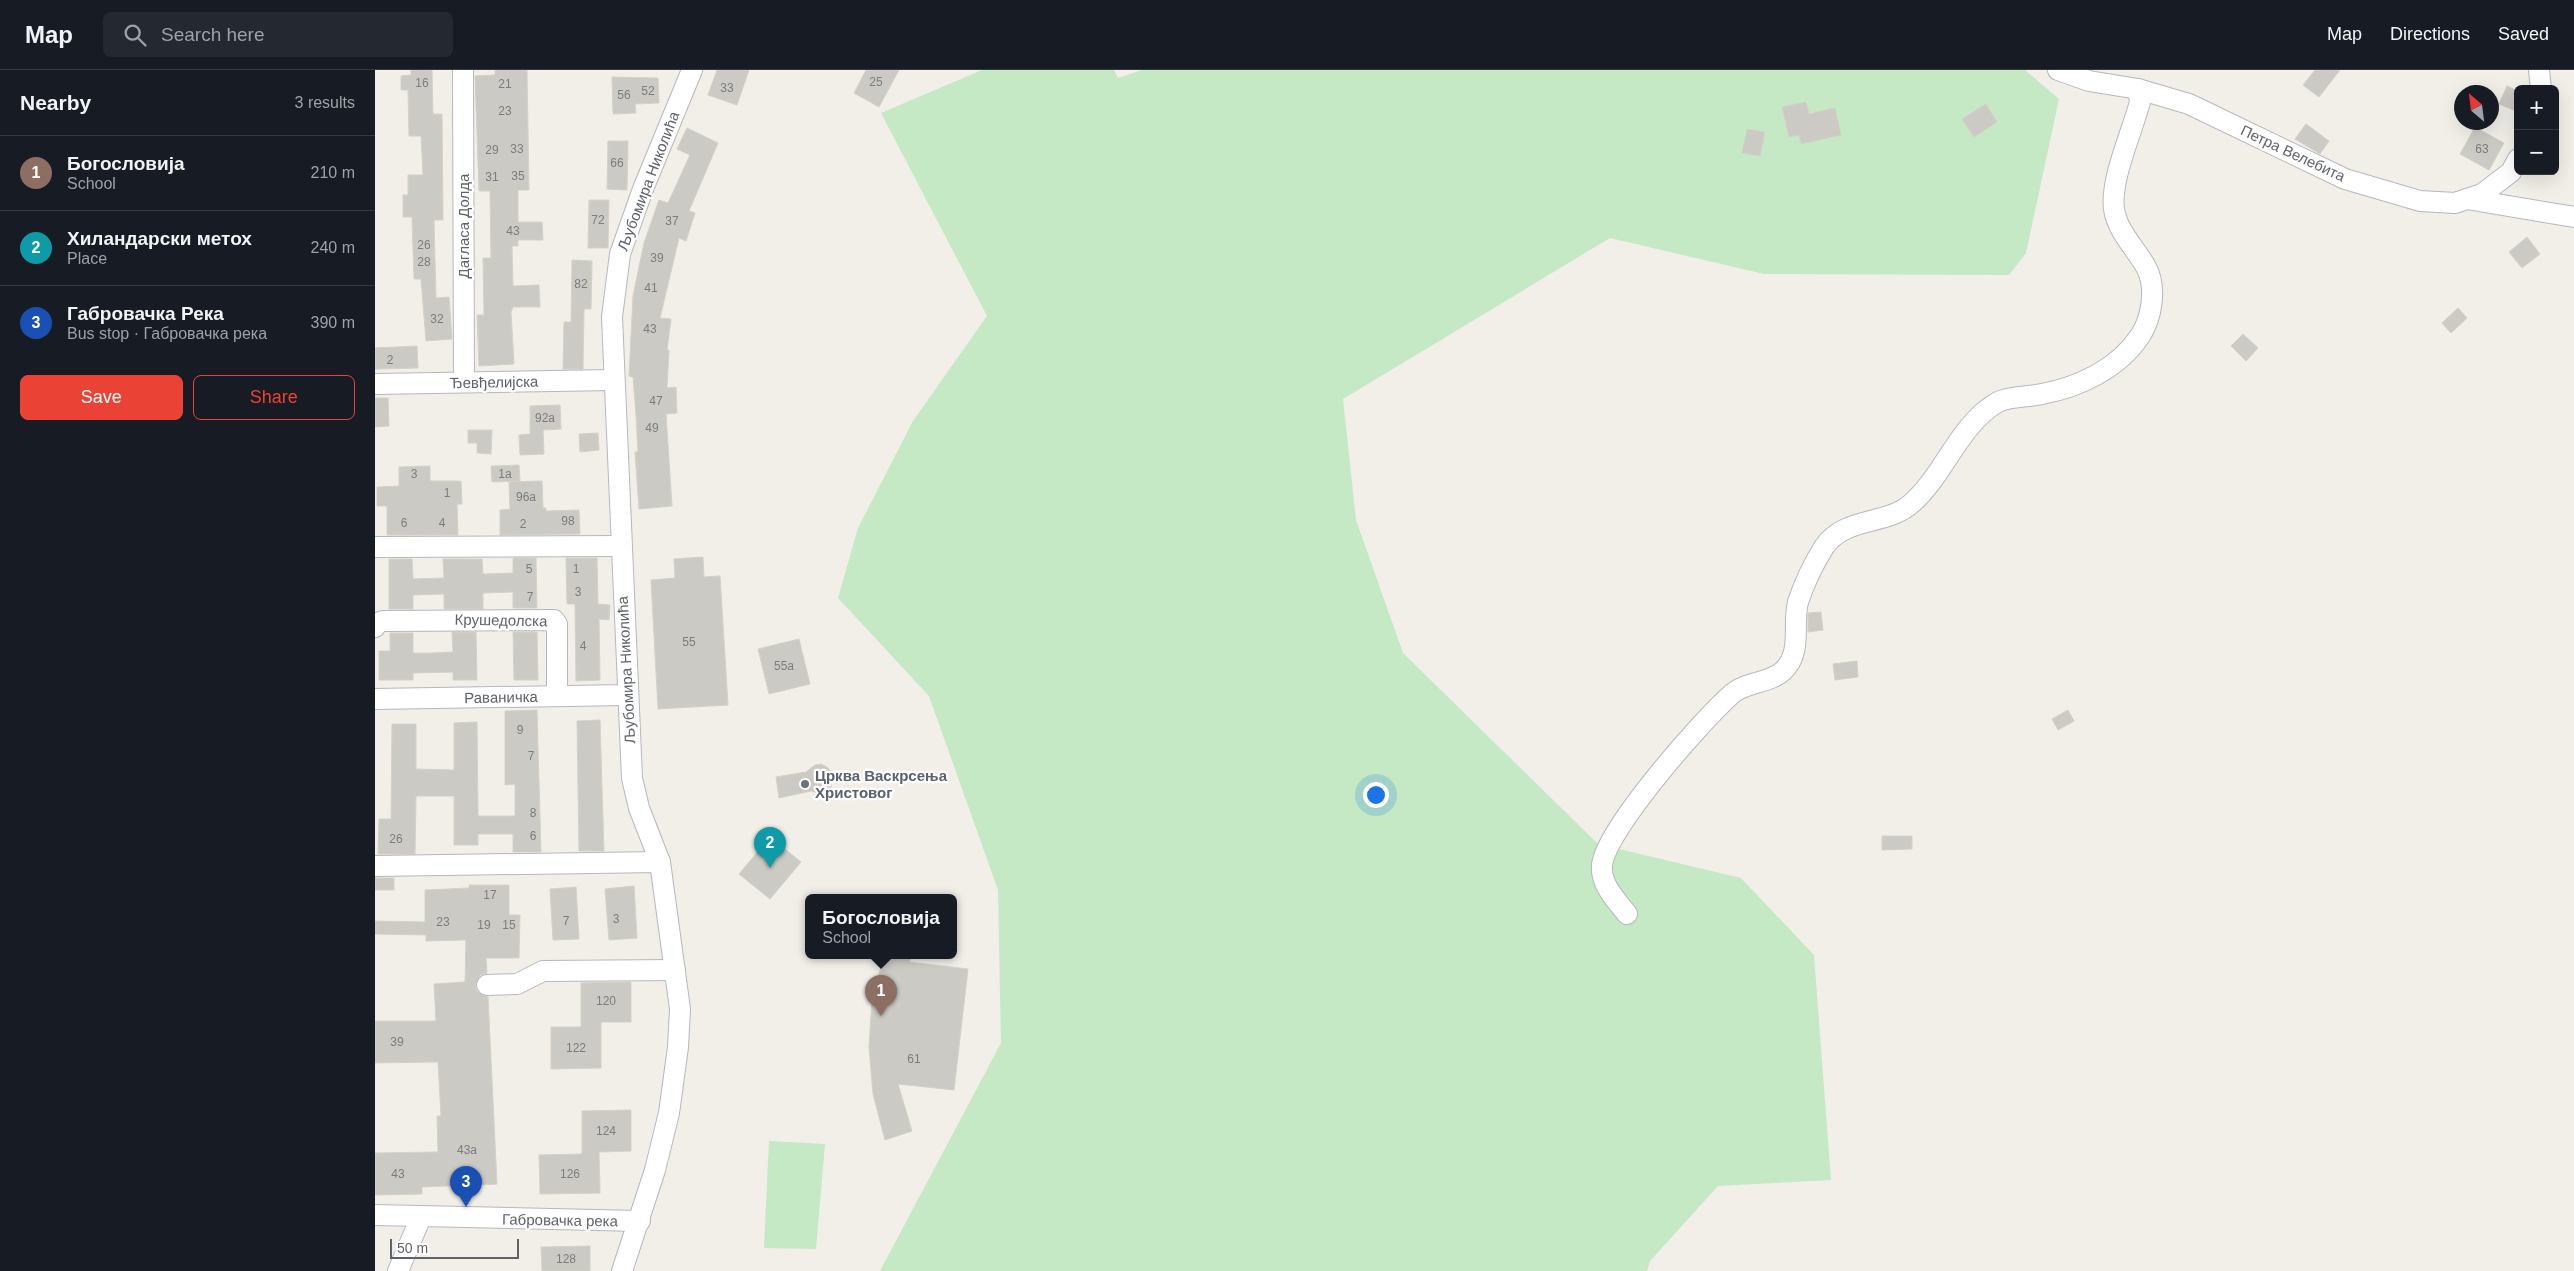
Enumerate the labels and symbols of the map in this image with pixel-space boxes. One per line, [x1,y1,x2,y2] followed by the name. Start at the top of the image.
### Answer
[869,75,883,89] house number: 25
[415,76,429,90] house number: 16
[498,77,512,91] house number: 21
[720,81,734,95] house number: 33
[641,84,655,98] house number: 52
[2454,85,2499,130] north arrow
[617,88,631,102] house number: 56
[498,104,512,118] house number: 23
[614,108,683,253] street label: Љубомира Николића
[2238,121,2348,185] street label: Петра Велебита
[510,142,524,156] house number: 33
[2475,142,2489,156] house number: 63
[485,143,499,157] house number: 29
[610,156,624,170] house number: 66
[511,169,525,183] house number: 35
[485,170,499,184] house number: 31
[455,173,472,278] street label: Дагласа Долда
[591,213,605,227] house number: 72
[665,214,679,228] house number: 37
[506,224,520,238] house number: 43
[417,238,431,252] house number: 26
[650,251,664,265] house number: 39
[417,255,431,269] house number: 28
[574,277,588,291] house number: 82
[644,281,658,295] house number: 41
[430,312,444,326] house number: 32
[643,322,657,336] house number: 43
[387,353,394,367] house number: 2
[450,373,539,391] street label: Ђевђелијска
[649,394,663,408] house number: 47
[535,411,555,425] house number: 92a
[645,421,659,435] house number: 49
[411,467,418,481] house number: 3
[498,467,512,481] house number: 1a
[444,486,451,500] house number: 1
[516,490,536,504] house number: 96a
[561,514,575,528] house number: 98
[401,516,408,530] house number: 6
[439,516,446,530] house number: 4
[520,517,527,531] house number: 2
[526,562,533,576] house number: 5
[573,562,580,576] house number: 1
[575,585,582,599] house number: 3
[527,590,534,604] house number: 7
[614,595,638,744] street label: Љубомира Николића
[454,611,548,629] street label: Крушедолска
[682,635,696,649] house number: 55
[580,639,587,653] house number: 4
[774,659,794,673] house number: 55a
[464,688,539,706] street label: Раваничка
[517,723,524,737] house number: 9
[528,749,535,763] house number: 7
[815,767,948,801] place label: Црква Васкрсења Христовог
[799,778,811,790] marker: Црква Васкрсења Христовог
[1363,782,1389,808] your location
[530,806,537,820] house number: 8
[754,827,786,868] pin: 2
[530,829,537,843] house number: 6
[389,832,403,846] house number: 26
[483,888,497,902] house number: 17
[613,912,620,926] house number: 3
[563,914,570,928] house number: 7
[436,915,450,929] house number: 23
[477,918,491,932] house number: 19
[502,918,516,932] house number: 15
[865,975,897,1016] pin: 1
[596,994,616,1008] house number: 120
[390,1035,404,1049] house number: 39
[566,1041,586,1055] house number: 122
[907,1052,921,1066] house number: 61
[596,1124,616,1138] house number: 124
[457,1143,477,1157] house number: 43a
[450,1166,482,1207] pin: 3
[391,1167,405,1181] house number: 43
[560,1167,580,1181] house number: 126
[502,1210,619,1230] street label: Габровачка река
[390,1236,519,1259] scale bar
[556,1252,576,1266] house number: 128

